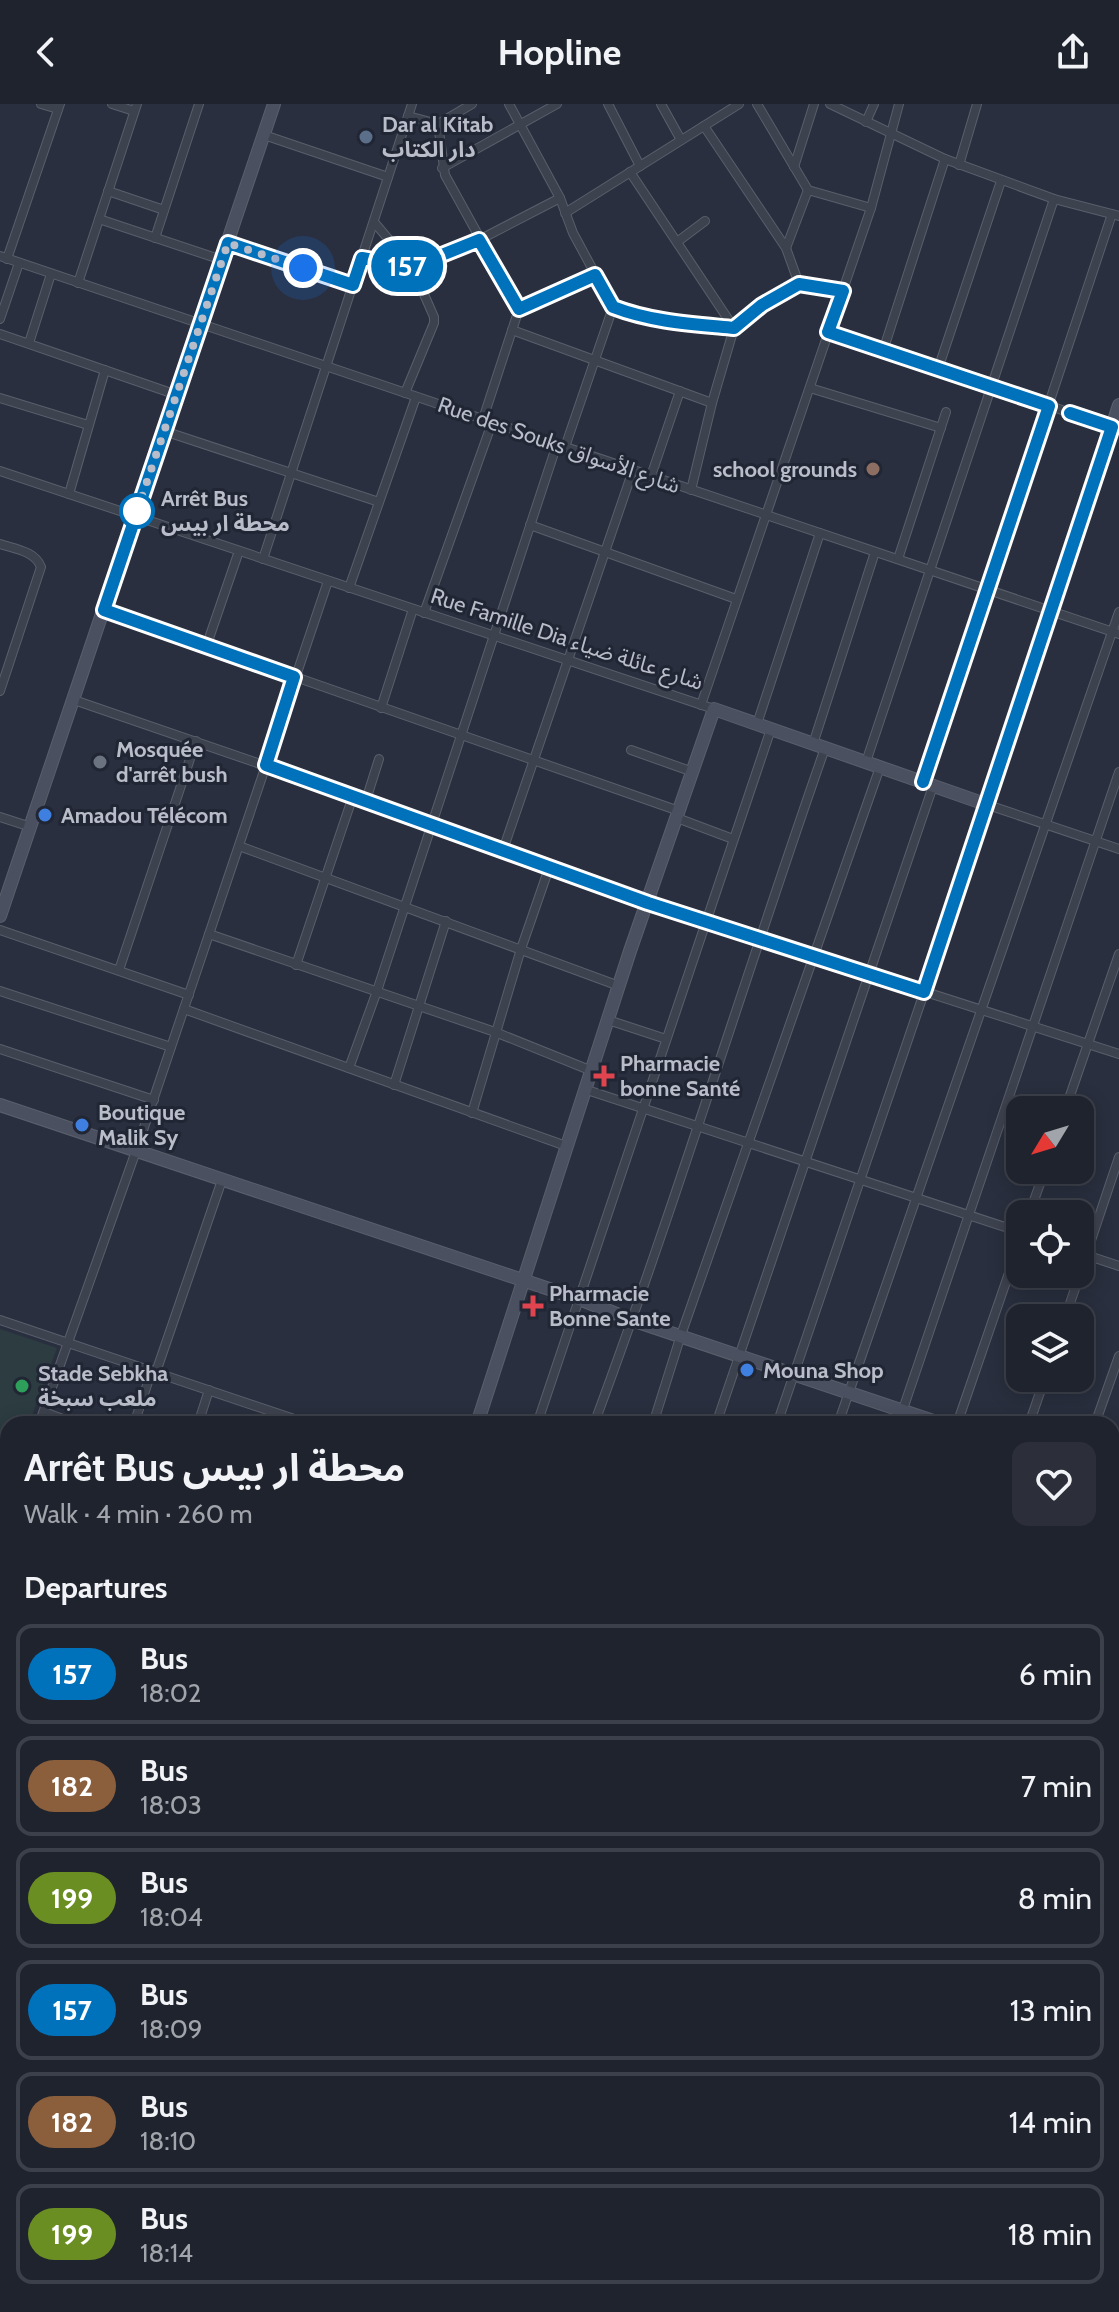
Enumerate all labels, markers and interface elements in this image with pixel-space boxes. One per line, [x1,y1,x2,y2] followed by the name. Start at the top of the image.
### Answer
[24,30,68,74] icon: back
[498,30,621,74] text: Hopline
[1051,30,1095,74] icon: share
[382,111,493,163] place label: Dar al Kitab دار الكتاب
[357,128,375,146] marker: Dar al Kitab دار الكتاب
[361,240,453,292] line badge: 157
[283,248,323,288] your location
[387,249,427,283] text: 157
[433,391,684,502] street label: Rue des Souks شارع الأسواق
[713,456,857,483] place label: school grounds
[864,460,882,478] marker: school grounds
[161,485,290,537] place label: Arrêt Bus محطة ار بيس
[120,494,154,528] marker: Arrêt Bus محطة ار بيس
[426,582,707,699] street label: Rue Famille Dia شارع عائلة ضياء
[116,736,228,788] place label: Mosquée d'arrêt bush
[91,753,109,771] marker: Mosquée d'arrêt bush
[61,802,228,829] place label: Amadou Télécom
[36,806,54,824] marker: Amadou Télécom
[620,1050,740,1102] place label: Pharmacie bonne Santé
[595,1067,613,1085] marker: Pharmacie bonne Santé
[1006,1096,1094,1184] north arrow
[1006,1096,1094,1392] map controls
[98,1099,185,1151] place label: Boutique Malik Sy
[73,1116,91,1134] marker: Boutique Malik Sy
[1006,1200,1094,1288] button: locate
[549,1280,671,1332] place label: Pharmacie Bonne Sante
[524,1297,542,1315] marker: Pharmacie Bonne Sante
[1006,1304,1094,1392] button: layers
[763,1357,884,1384] place label: Mouna Shop
[38,1360,168,1412] place label: Stade Sebkha ملعب سبخة
[738,1361,756,1379] marker: Mouna Shop
[13,1377,31,1395] marker: Stade Sebkha ملعب سبخة
[1012,1442,1096,1526] button: heart
[24,1444,405,1491] text: Arrêt Bus محطة ار بيس
[24,1498,253,1530] text: Walk · 4 min · 260 m
[24,1569,168,1606] text: Departures
[140,1640,188,1677] text: Bus
[1019,1656,1092,1693] text: 6 min
[52,1657,92,1691] text: 157
[140,1677,201,1709] text: 18:02
[140,1752,188,1789] text: Bus
[1021,1768,1092,1805] text: 7 min
[51,1769,93,1803] text: 182
[140,1789,202,1821] text: 18:03
[140,1864,188,1901] text: Bus
[1018,1880,1092,1917] text: 8 min
[51,1881,93,1915] text: 199
[140,1901,203,1933] text: 18:04
[140,1976,188,2013] text: Bus
[1010,1992,1092,2029] text: 13 min
[52,1993,92,2027] text: 157
[140,2013,203,2045] text: 18:09
[140,2088,188,2125] text: Bus
[1009,2104,1092,2141] text: 14 min
[51,2105,93,2139] text: 182
[140,2125,196,2157] text: 18:10
[140,2200,188,2237] text: Bus
[1008,2216,1092,2253] text: 18 min
[51,2217,93,2251] text: 199
[140,2237,193,2269] text: 18:14

